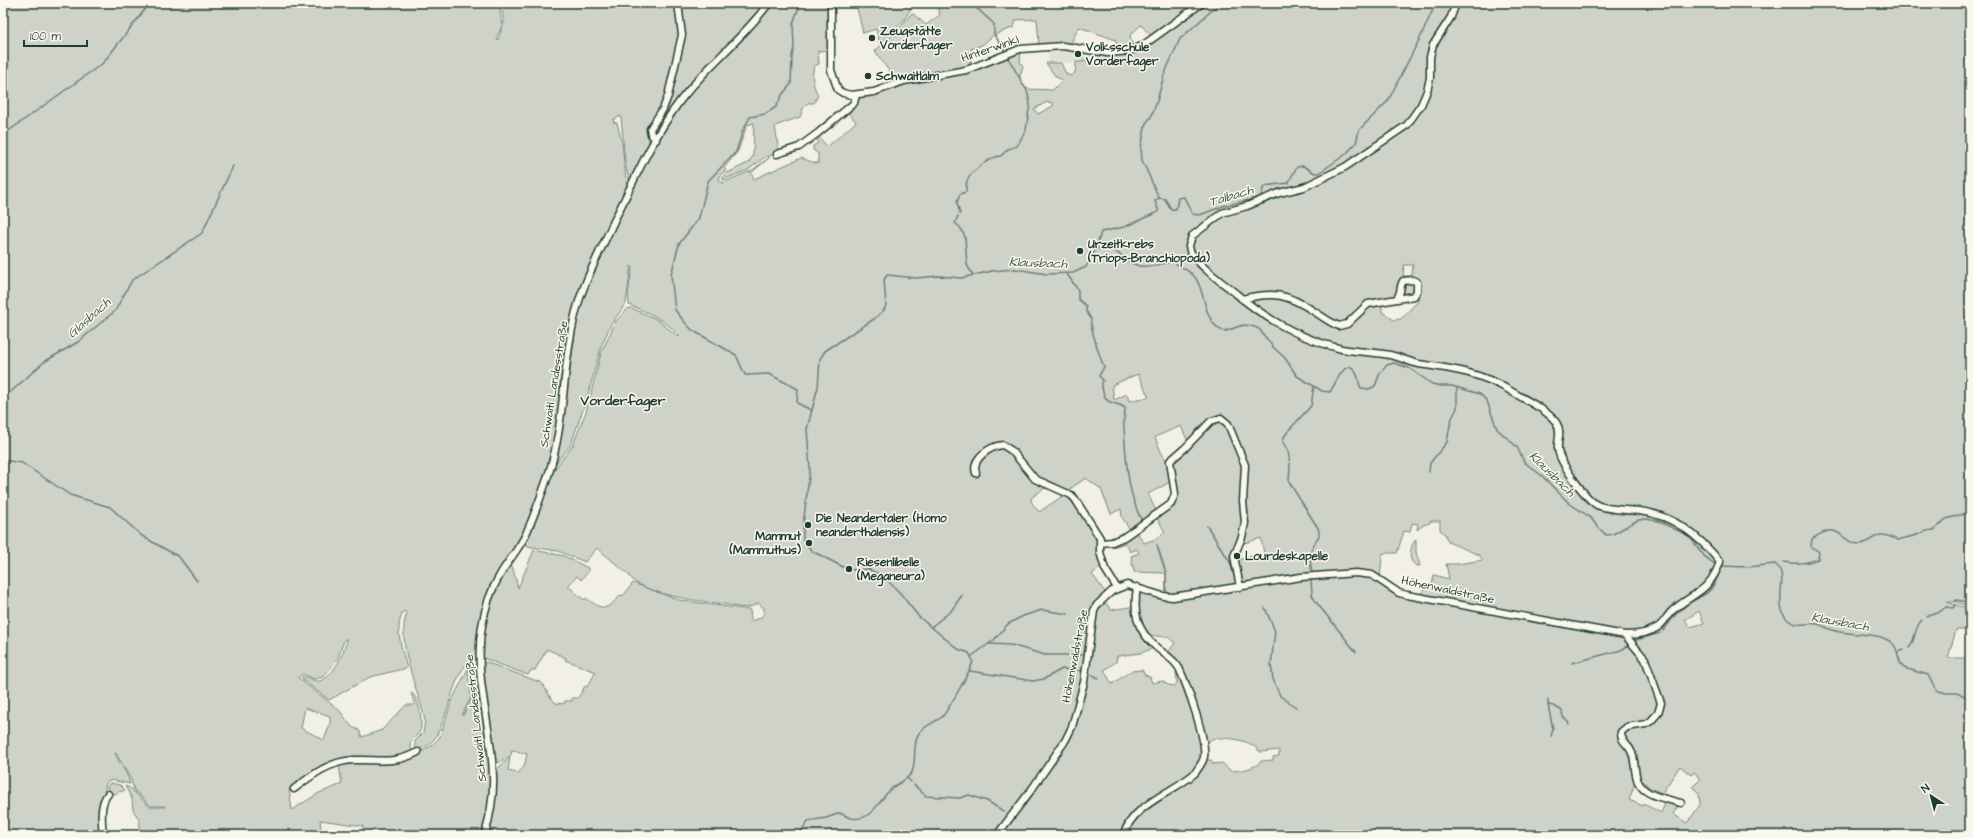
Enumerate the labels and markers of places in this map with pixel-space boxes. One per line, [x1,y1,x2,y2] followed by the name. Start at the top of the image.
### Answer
[879,23,953,56] place label: Zeugstätte Vorderfager
[867,33,877,43] marker: Zeugstätte Vorderfager
[1085,39,1159,72] place label: Volksschule Vorderfager
[1073,49,1083,59] marker: Volksschule Vorderfager
[875,68,940,85] place label: Schwaitlalm
[863,71,873,81] marker: Schwaitlalm
[1087,236,1211,268] place label: Urzeitkrebs (Triops-Branchiopoda)
[1075,246,1085,256] marker: Urzeitkrebs (Triops-Branchiopoda)
[816,510,947,541] place label: Die Neandertaler (Homo neanderthalensis)
[803,520,813,530] marker: Die Neandertaler (Homo neanderthalensis)
[728,528,802,559] place label: Mammut (Mammuthus)
[804,538,814,548] marker: Mammut (Mammuthus)
[1245,548,1329,566] place label: Lourdeskapelle
[1232,551,1242,561] marker: Lourdeskapelle
[856,554,926,587] place label: Riesenlibelle (Meganeura)
[844,564,854,574] marker: Riesenlibelle (Meganeura)

